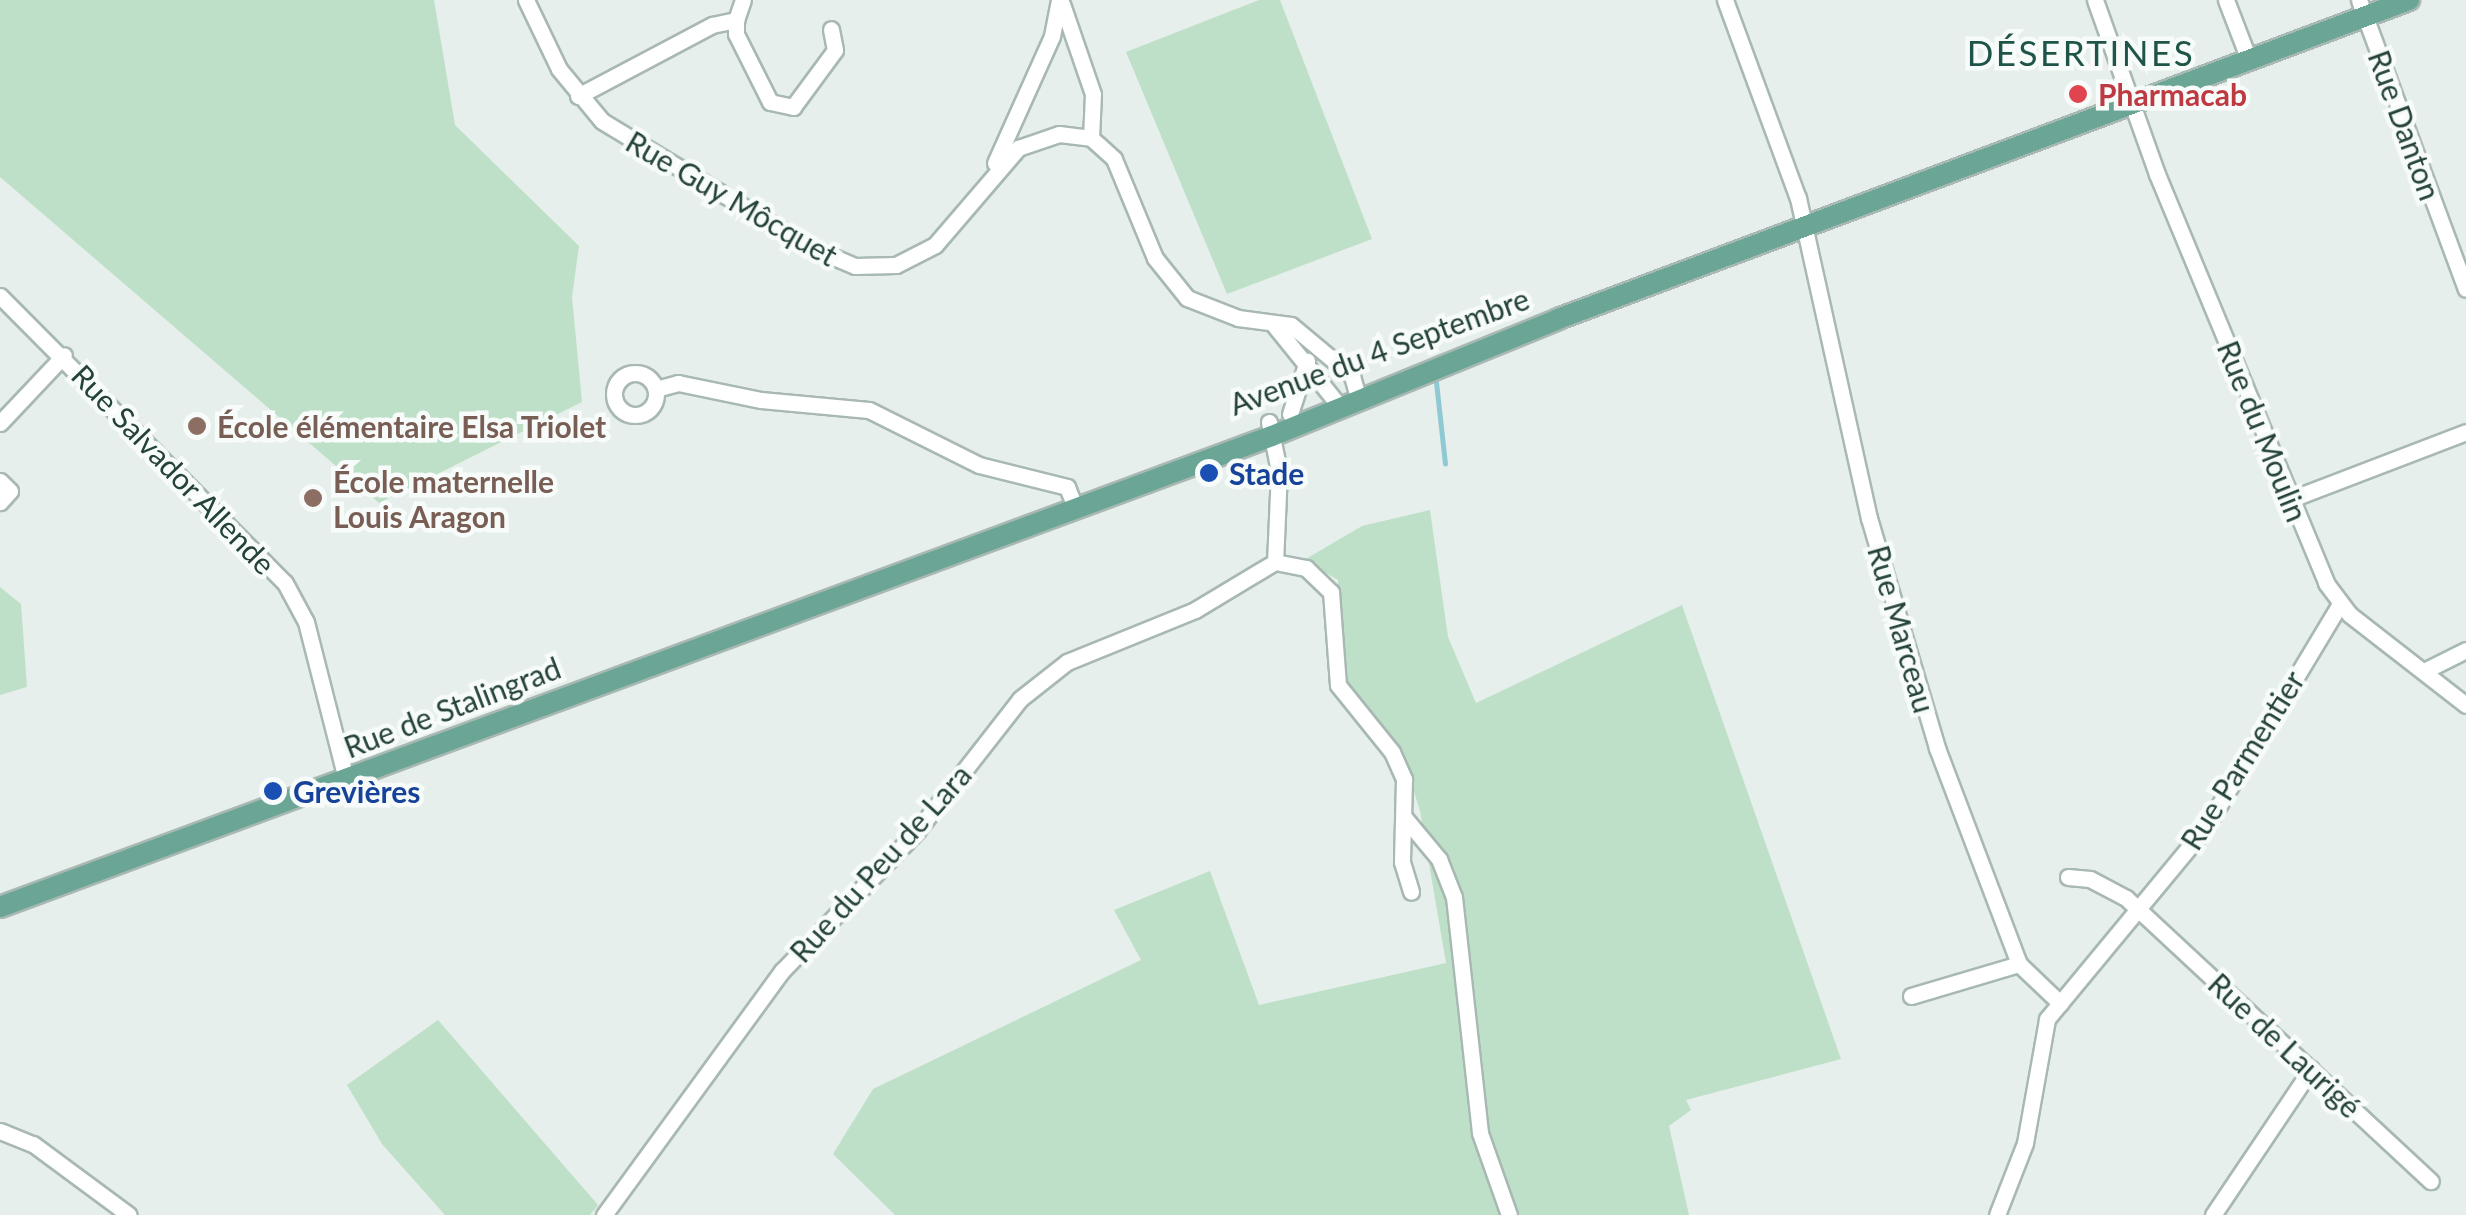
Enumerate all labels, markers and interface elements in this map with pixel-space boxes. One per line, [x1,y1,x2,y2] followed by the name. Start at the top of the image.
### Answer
[1967,31,2195,73] district label: DÉSERTINES
[2361,45,2449,205] street label: Rue Danton
[2098,76,2247,112] place label: Pharmacab
[2067,83,2089,105] marker: Pharmacab
[620,123,844,273] street label: Rue Guy Môcquet
[1224,280,1534,422] street label: Avenue du 4 Septembre
[2210,335,2316,527] street label: Rue du Moulin
[64,356,284,582] street label: Rue Salvador Allende
[217,408,607,444] place label: École élémentaire Elsa Triolet
[186,415,208,437] marker: École élémentaire Elsa Triolet
[1229,455,1304,491] place label: Stade
[1198,462,1220,484] marker: Stade
[333,463,554,534] place label: École maternelle Louis Aragon
[302,487,324,509] marker: École maternelle Louis Aragon
[1861,541,1943,717] street label: Rue Marceau
[339,649,565,765] street label: Rue de Stalingrad
[2173,664,2311,856] street label: Rue Parmentier
[782,757,978,969] street label: Rue du Peu de Lara
[293,773,420,809] place label: Grevières
[262,780,284,802] marker: Grevières
[2201,965,2369,1125] street label: Rue de Laurigé

